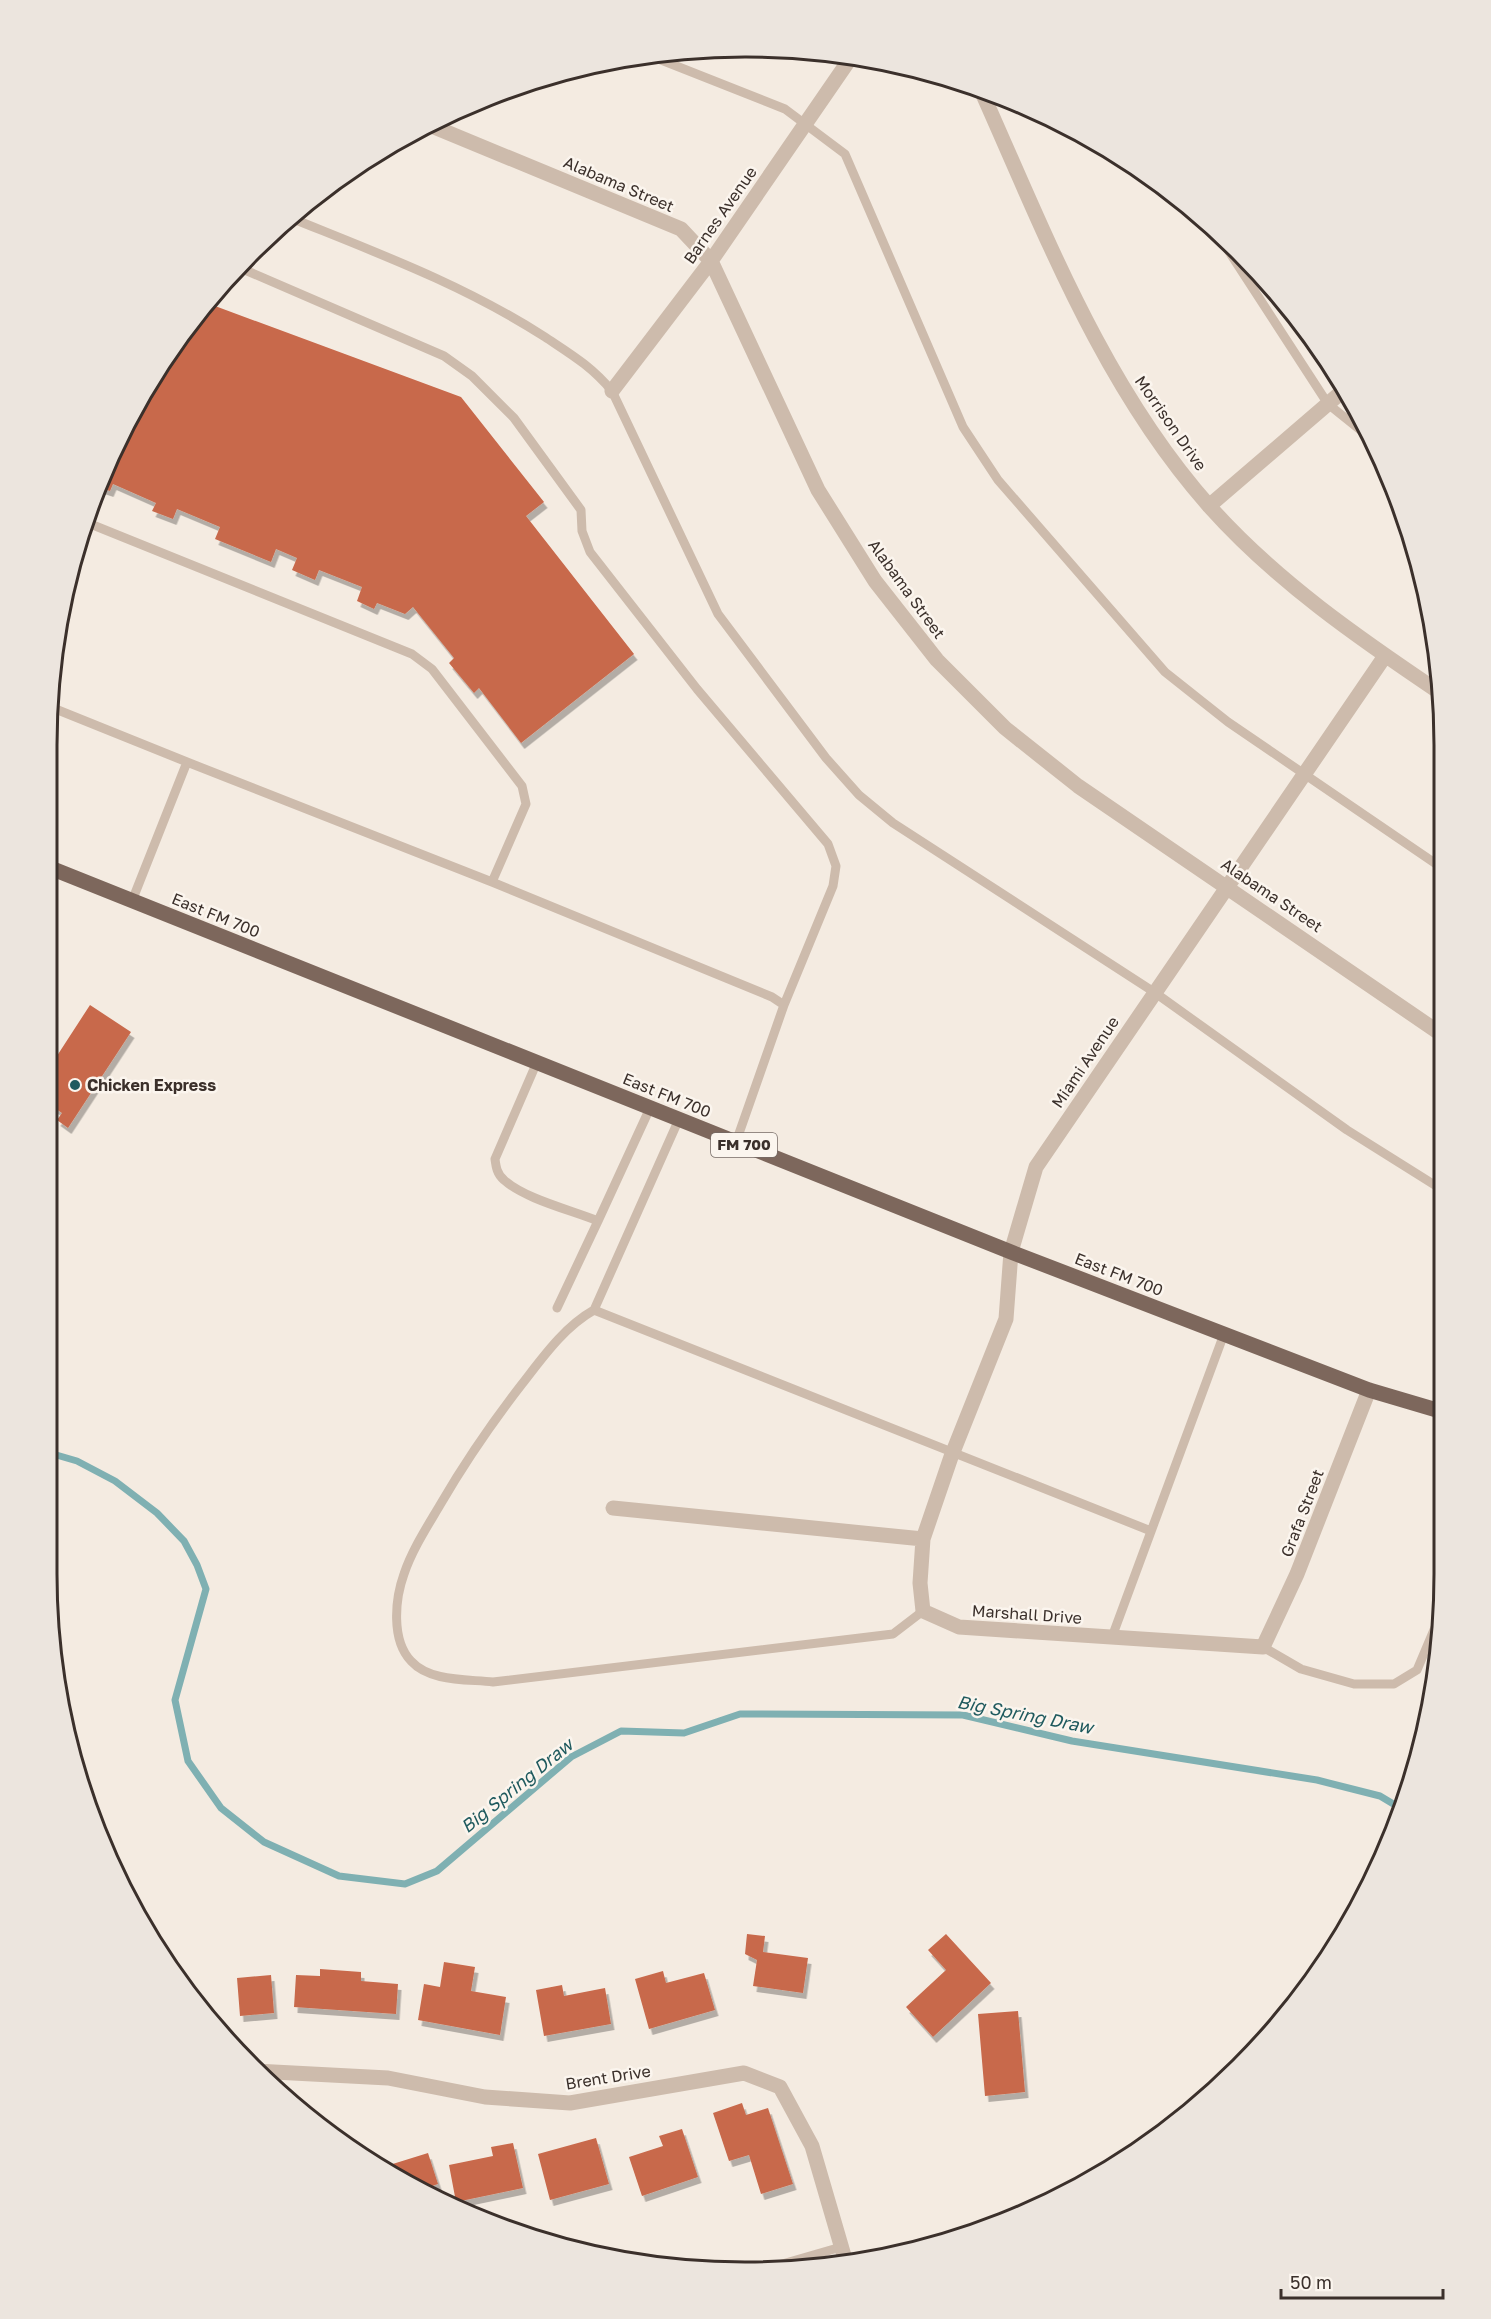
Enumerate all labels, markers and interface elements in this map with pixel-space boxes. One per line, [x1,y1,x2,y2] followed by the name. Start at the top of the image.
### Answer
[561,152,677,216] street label: Alabama Street
[679,163,761,267] street label: Barnes Avenue
[1131,372,1211,474] street label: Morrison Drive
[864,535,950,643] street label: Alabama Street
[1217,854,1327,936] street label: Alabama Street
[169,888,263,942] street label: East FM 700
[1047,1012,1123,1112] street label: Miami Avenue
[620,1068,714,1122] street label: East FM 700
[87,1075,216,1095] place label: Chicken Express
[68,1078,82,1092] marker: Chicken Express
[711,1133,777,1157] road number: FM 700
[1072,1248,1166,1300] street label: East FM 700
[1276,1466,1328,1560] street label: Grafa Street
[971,1600,1083,1628] street label: Marshall Drive
[956,1690,1097,1738] water label: Big Spring Draw
[456,1732,579,1837] water label: Big Spring Draw
[564,2060,652,2094] street label: Brent Drive
[1281,2262,1443,2300] scale bar
[1290,2271,1332,2293] text: 50 m

